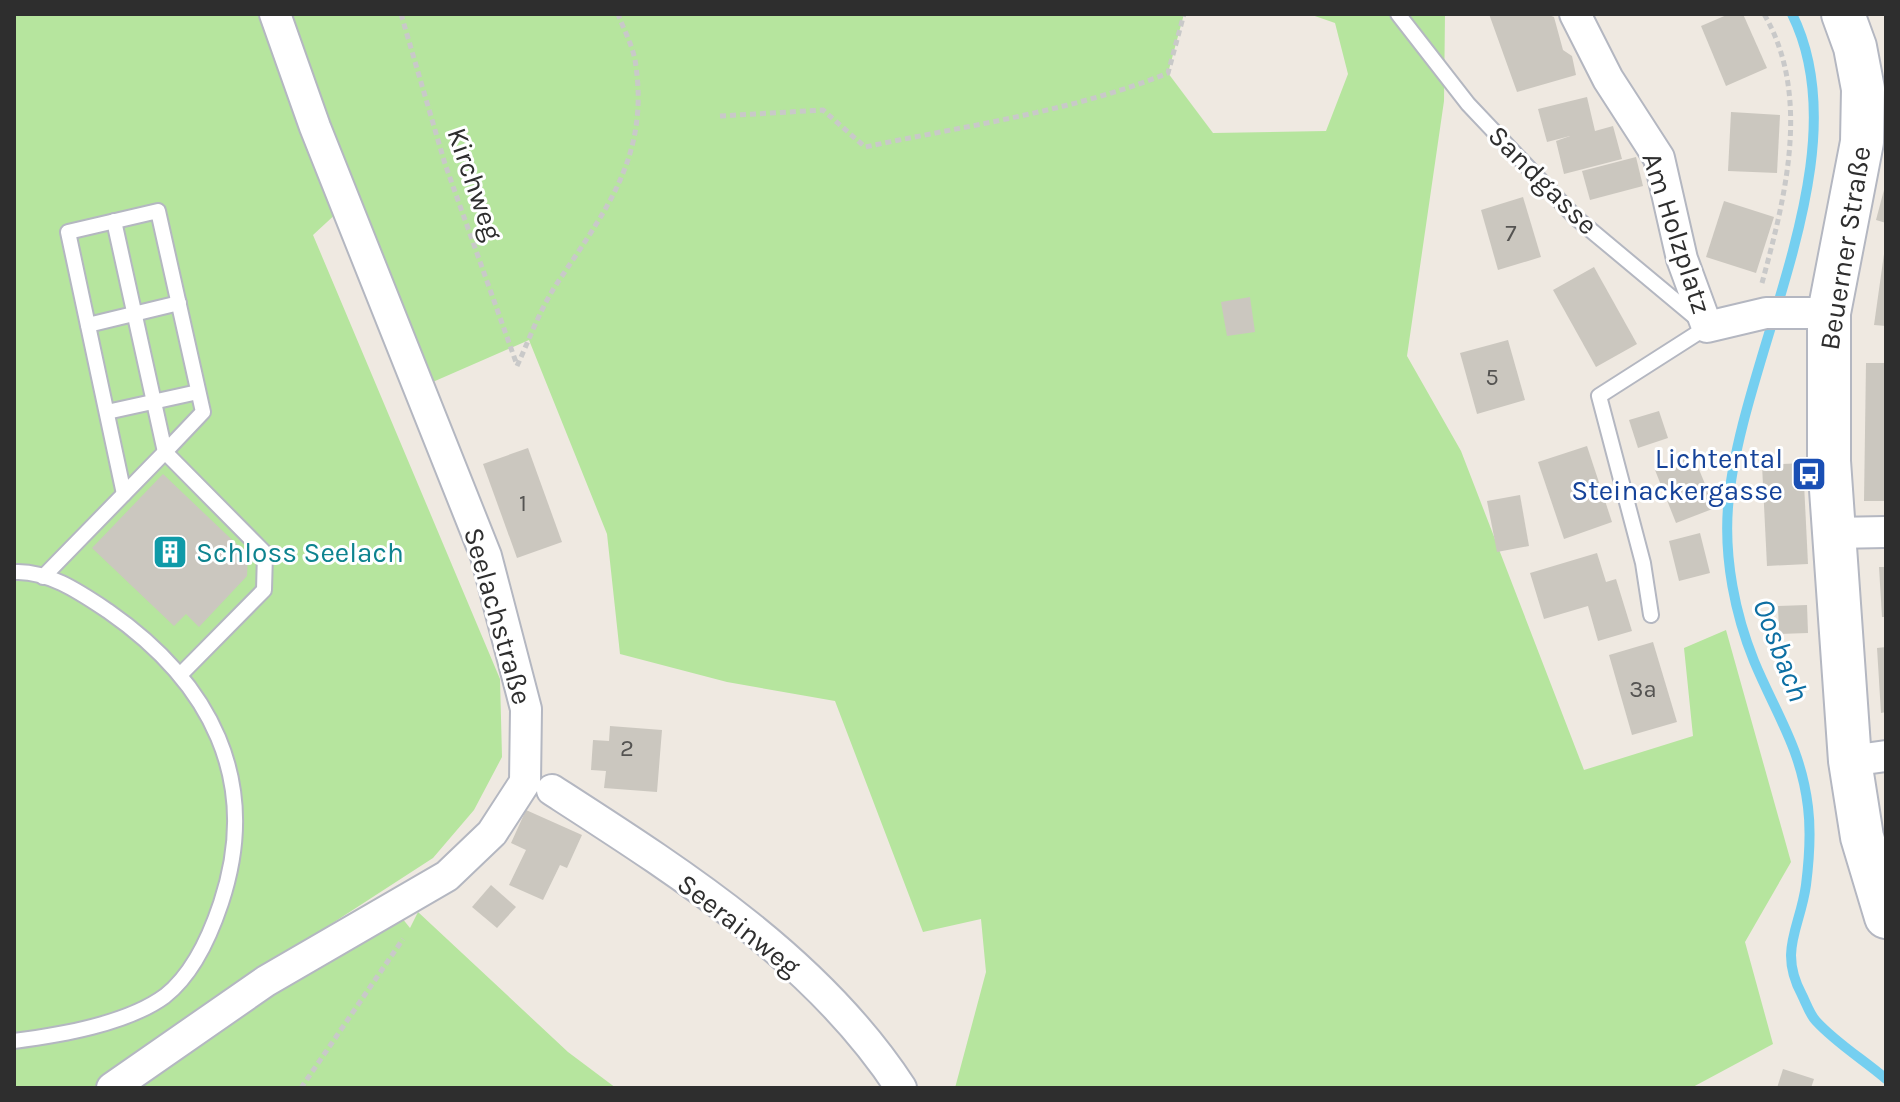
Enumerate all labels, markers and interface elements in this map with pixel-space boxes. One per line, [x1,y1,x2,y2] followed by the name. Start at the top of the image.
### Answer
[1482,119,1604,241] street label: Sandgasse
[440,123,510,245] street label: Kirchweg
[1813,144,1877,352] street label: Beuerner Straße
[1635,148,1719,318] street label: Am Holzplatz
[1505,219,1517,247] house number: 7
[1485,363,1499,391] house number: 5
[1571,442,1783,507] place label: Lichtental Steinackergasse
[1790,455,1828,493] bus stop icon: Lichtental Steinackergasse
[519,489,527,517] house number: 1
[457,524,539,708] street label: Seelachstraße
[151,533,189,571] building icon: Schloss Seelach
[196,536,404,569] place label: Schloss Seelach
[1745,593,1817,707] water label: Oosbach
[1629,675,1657,703] house number: 3a
[620,734,634,762] house number: 2
[671,867,807,983] street label: Seerainweg

